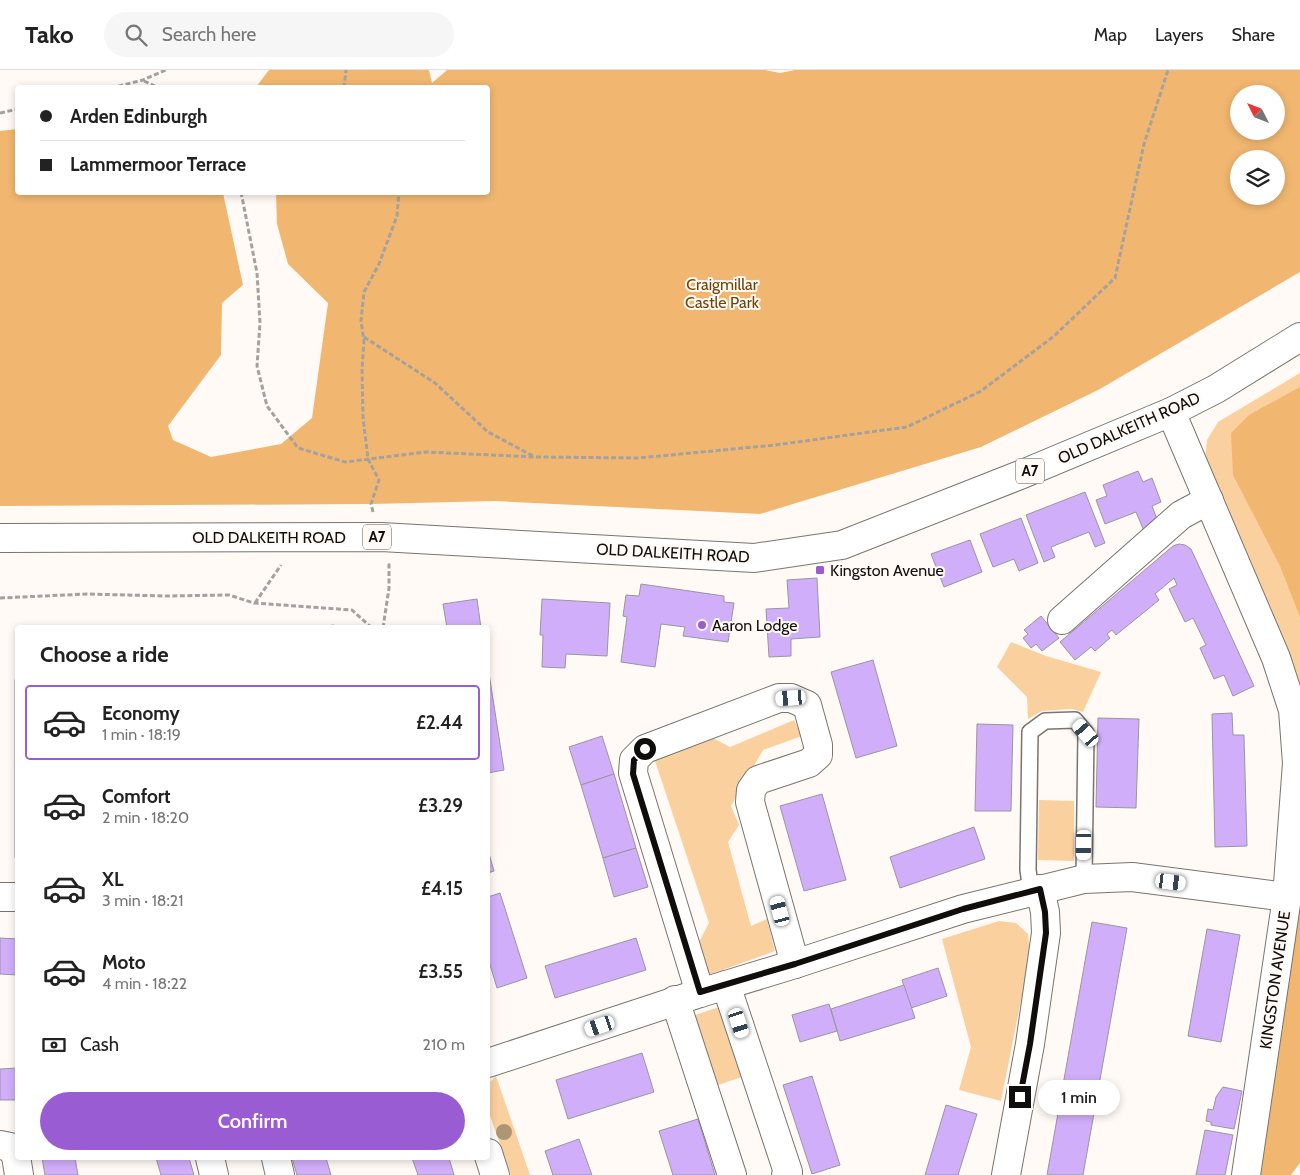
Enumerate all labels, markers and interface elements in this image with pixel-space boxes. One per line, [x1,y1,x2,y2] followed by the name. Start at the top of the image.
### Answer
[104,12,454,57] search box
[25,20,74,49] text: Tako
[122,21,150,49] icon: search
[162,23,256,46] text: Search here
[1094,24,1127,46] text: Map
[1155,24,1204,46] text: Layers
[1232,24,1275,46] text: Share
[1230,85,1285,140] north arrow
[1230,85,1285,205] map controls
[70,105,207,128] text: Arden Edinburgh
[1230,150,1285,205] button: layers
[70,153,246,176] text: Lammermoor Terrace
[685,275,760,312] park label: Craigmillar Castle Park
[1055,388,1203,468] street label: OLD DALKEITH ROAD
[1016,458,1044,484] road number: A7
[363,524,391,550] road number: A7
[192,528,346,547] street label: OLD DALKEITH ROAD
[596,539,750,567] street label: OLD DALKEITH ROAD
[830,561,944,580] place label: Kingston Avenue
[814,564,826,576] marker: Kingston Avenue
[712,616,797,635] place label: Aaron Lodge
[696,619,708,631] marker: Aaron Lodge
[40,641,169,668] text: Choose a ride
[775,689,806,707] car
[42,700,87,745] icon: car
[102,702,180,725] text: Economy
[416,711,463,734] text: £2.44
[1070,717,1101,749] car
[102,725,181,744] text: 1 min · 18:19
[634,738,656,760] route start
[42,783,87,828] icon: car
[102,785,171,808] text: Comfort
[418,794,463,817] text: £3.29
[102,808,189,827] text: 2 min · 18:20
[1076,830,1091,860] car
[42,866,87,911] icon: car
[102,868,123,891] text: XL
[1155,873,1186,891] car
[421,877,463,900] text: £4.15
[102,891,183,910] text: 3 min · 18:21
[768,895,791,927] car
[1256,910,1294,1050] street label: KINGSTON AVENUE
[42,949,87,994] icon: car
[102,951,146,974] text: Moto
[418,960,463,983] text: £3.55
[102,974,187,993] text: 4 min · 18:22
[727,1006,750,1040] car
[583,1014,616,1038] car
[40,1031,68,1059] icon: cash
[80,1033,119,1056] text: Cash
[423,1035,465,1054] text: 210 m
[1038,1080,1120,1114] callout: 1 min
[1009,1086,1031,1108] route end
[1061,1088,1097,1107] text: 1 min
[40,1092,465,1150] button: Confirm

